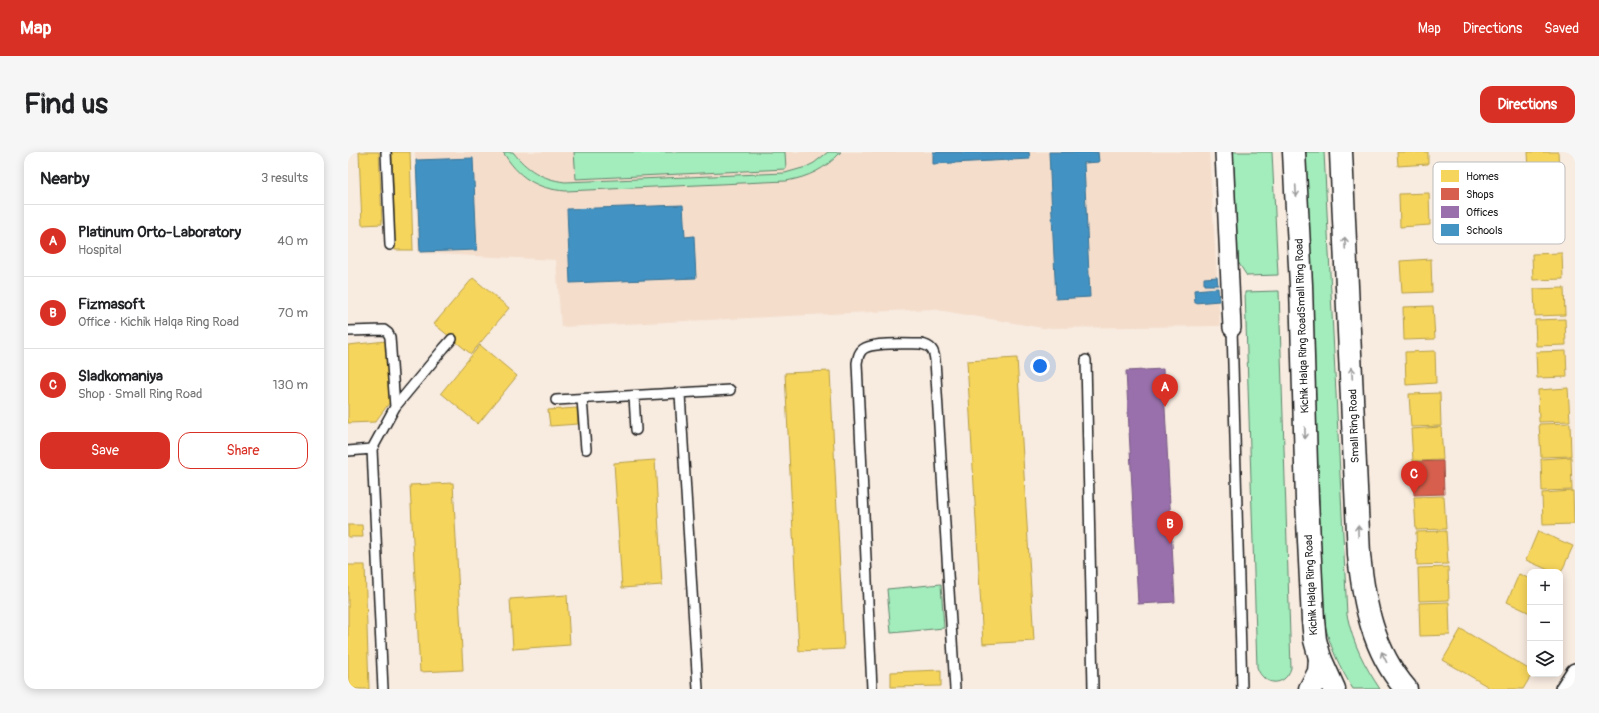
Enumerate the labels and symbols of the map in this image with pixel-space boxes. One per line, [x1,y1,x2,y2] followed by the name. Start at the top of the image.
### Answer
[1433,162,1565,244] legend
[1466,170,1499,183] text: Homes
[1293,184,1300,197] one-way arrow
[1466,188,1494,201] text: Shops
[1466,206,1498,219] text: Offices
[1466,224,1503,237] text: Schools
[1342,237,1349,250] one-way arrow
[1292,238,1312,414] street label: Kichik Halqa Ring RoadSmall Ring Road
[1030,356,1050,376] your location
[1348,367,1355,380] one-way arrow
[1152,374,1178,407] pin: A
[1346,389,1362,463] street label: Small Ring Road
[1301,426,1309,439] one-way arrow
[1401,461,1427,494] pin: C
[1157,511,1183,544] pin: B
[1354,525,1362,538] one-way arrow
[1302,534,1320,636] street label: Kichik Halqa Ring Road
[1380,651,1387,663] one-way arrow

